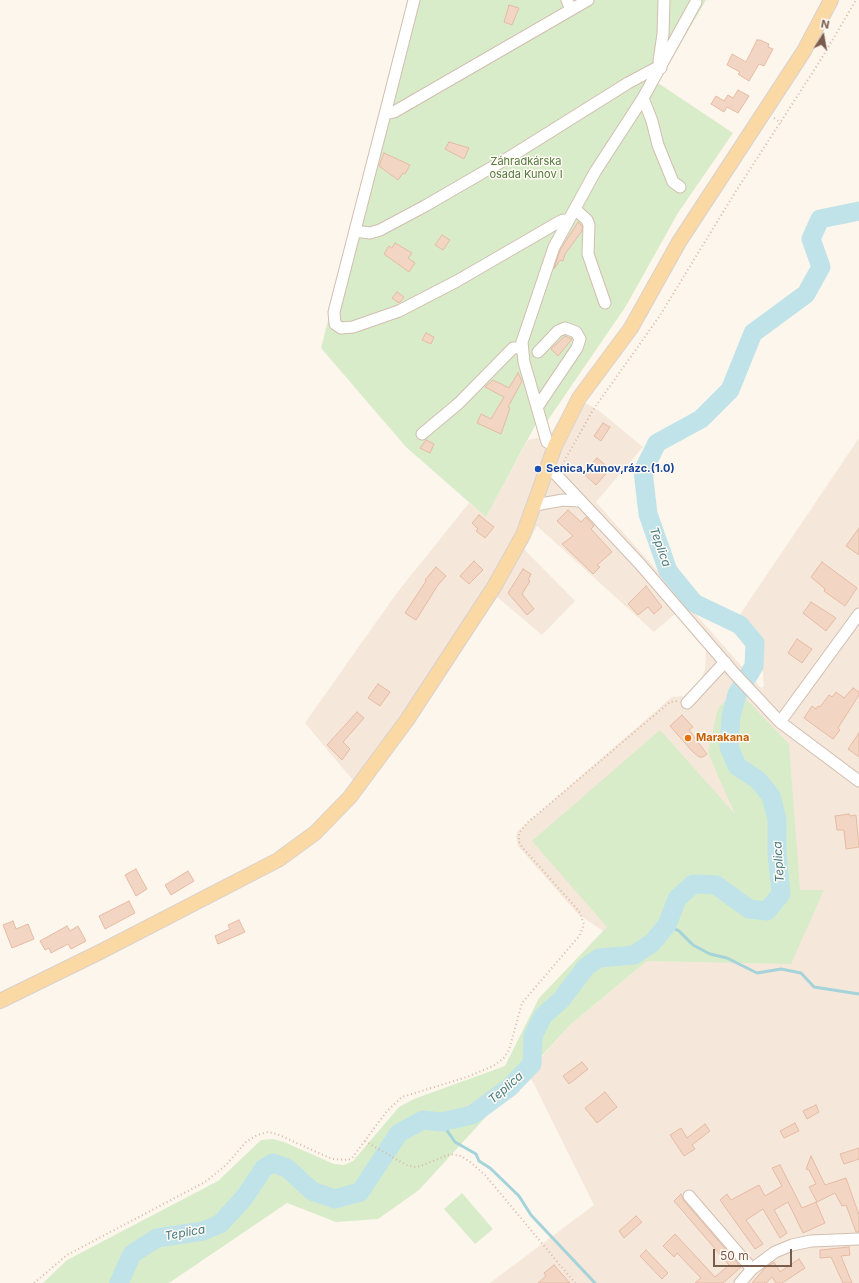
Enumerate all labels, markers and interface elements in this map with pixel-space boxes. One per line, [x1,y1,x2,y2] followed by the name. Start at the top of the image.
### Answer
[803,16,843,56] north arrow
[820,17,831,32] text: N
[489,155,563,181] park label: Záhradkárska osada Kunov I
[546,462,675,476] place label: Senica,Kunov,rázc.(1.0)
[533,464,543,474] marker: Senica,Kunov,rázc.(1.0)
[646,525,674,569] water label: Teplica
[696,731,749,745] place label: Marakana
[683,733,693,743] marker: Marakana
[770,841,788,883] water label: Teplica
[486,1069,526,1107] water label: Teplica
[163,1222,207,1244] water label: Teplica
[715,1241,794,1267] scale bar
[720,1248,749,1263] text: 50 m

